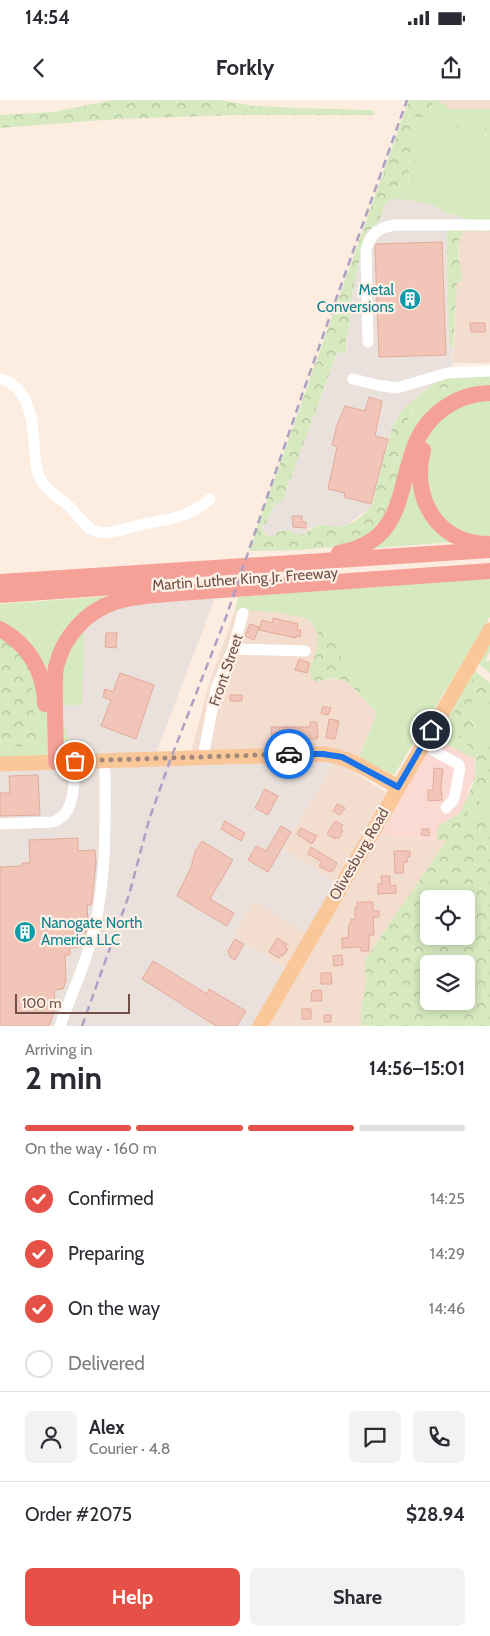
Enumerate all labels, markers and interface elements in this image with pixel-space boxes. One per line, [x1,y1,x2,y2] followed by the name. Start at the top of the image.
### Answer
[25,6,70,29] text: 14:54
[25,54,53,82] icon: back
[216,54,274,81] text: Forkly
[437,54,465,82] icon: share
[317,281,394,316] place label: Metal Conversions
[398,287,422,311] building icon: Metal Conversions
[151,563,339,594] street label: Martin Luther King Jr. Freeway
[205,632,247,708] street label: Front Street
[410,709,452,751] pin
[417,716,445,744] icon: home
[264,729,314,779] courier
[54,740,96,782] pin
[275,740,303,768] icon: car
[61,747,89,775] icon: bag
[325,805,393,903] street label: Olivesburg Road
[420,890,475,1010] map controls
[420,890,475,945] button: locate
[41,914,142,949] place label: Nanogate North America LLC
[13,920,37,944] building icon: Nanogate North America LLC
[420,955,475,1010] button: layers
[15,991,130,1014] scale bar
[22,994,62,1012] text: 100 m
[25,1040,92,1059] text: Arriving in
[369,1057,465,1080] text: 14:56–15:01
[25,1058,102,1097] text: 2 min
[25,1139,157,1158] text: On the way · 160 m
[25,1185,53,1213] icon: check
[68,1187,154,1210] text: Confirmed
[430,1189,465,1208] text: 14:25
[25,1240,53,1268] icon: check
[68,1242,144,1265] text: Preparing
[430,1244,465,1263] text: 14:29
[25,1295,53,1323] icon: check
[68,1297,160,1320] text: On the way
[429,1299,465,1318] text: 14:46
[68,1352,145,1375] text: Delivered
[25,1411,77,1463] button: person
[349,1411,401,1463] button: chat
[413,1411,465,1463] button: phone
[89,1416,125,1439] text: Alex
[89,1439,171,1458] text: Courier · 4.8
[25,1503,132,1526] text: Order #2075
[406,1503,465,1526] text: $28.94
[25,1568,240,1626] button: Help
[250,1568,465,1626] button: Share

